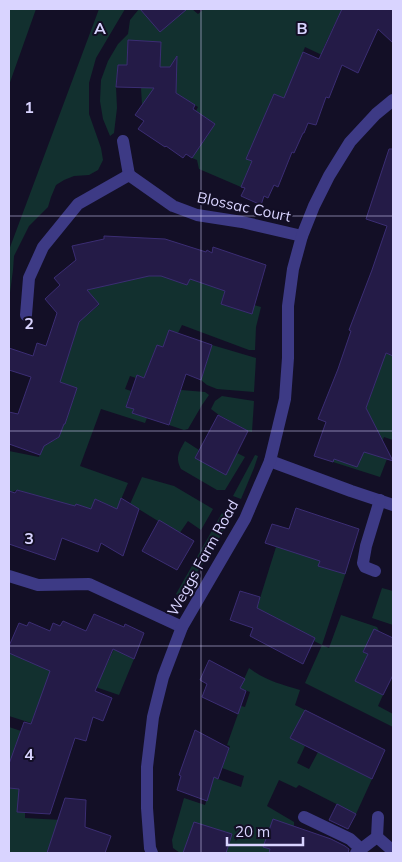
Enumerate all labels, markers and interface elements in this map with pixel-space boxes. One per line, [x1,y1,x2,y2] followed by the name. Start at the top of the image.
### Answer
[94,18,106,38] text: A
[296,18,308,38] text: B
[24,97,34,117] text: 1
[195,187,293,226] street label: Blossac Court
[24,313,34,333] text: 2
[163,496,242,619] street label: Weggs Farm Road
[24,528,34,548] text: 3
[24,744,34,764] text: 4
[227,814,303,846] scale bar
[235,822,270,841] text: 20 m

